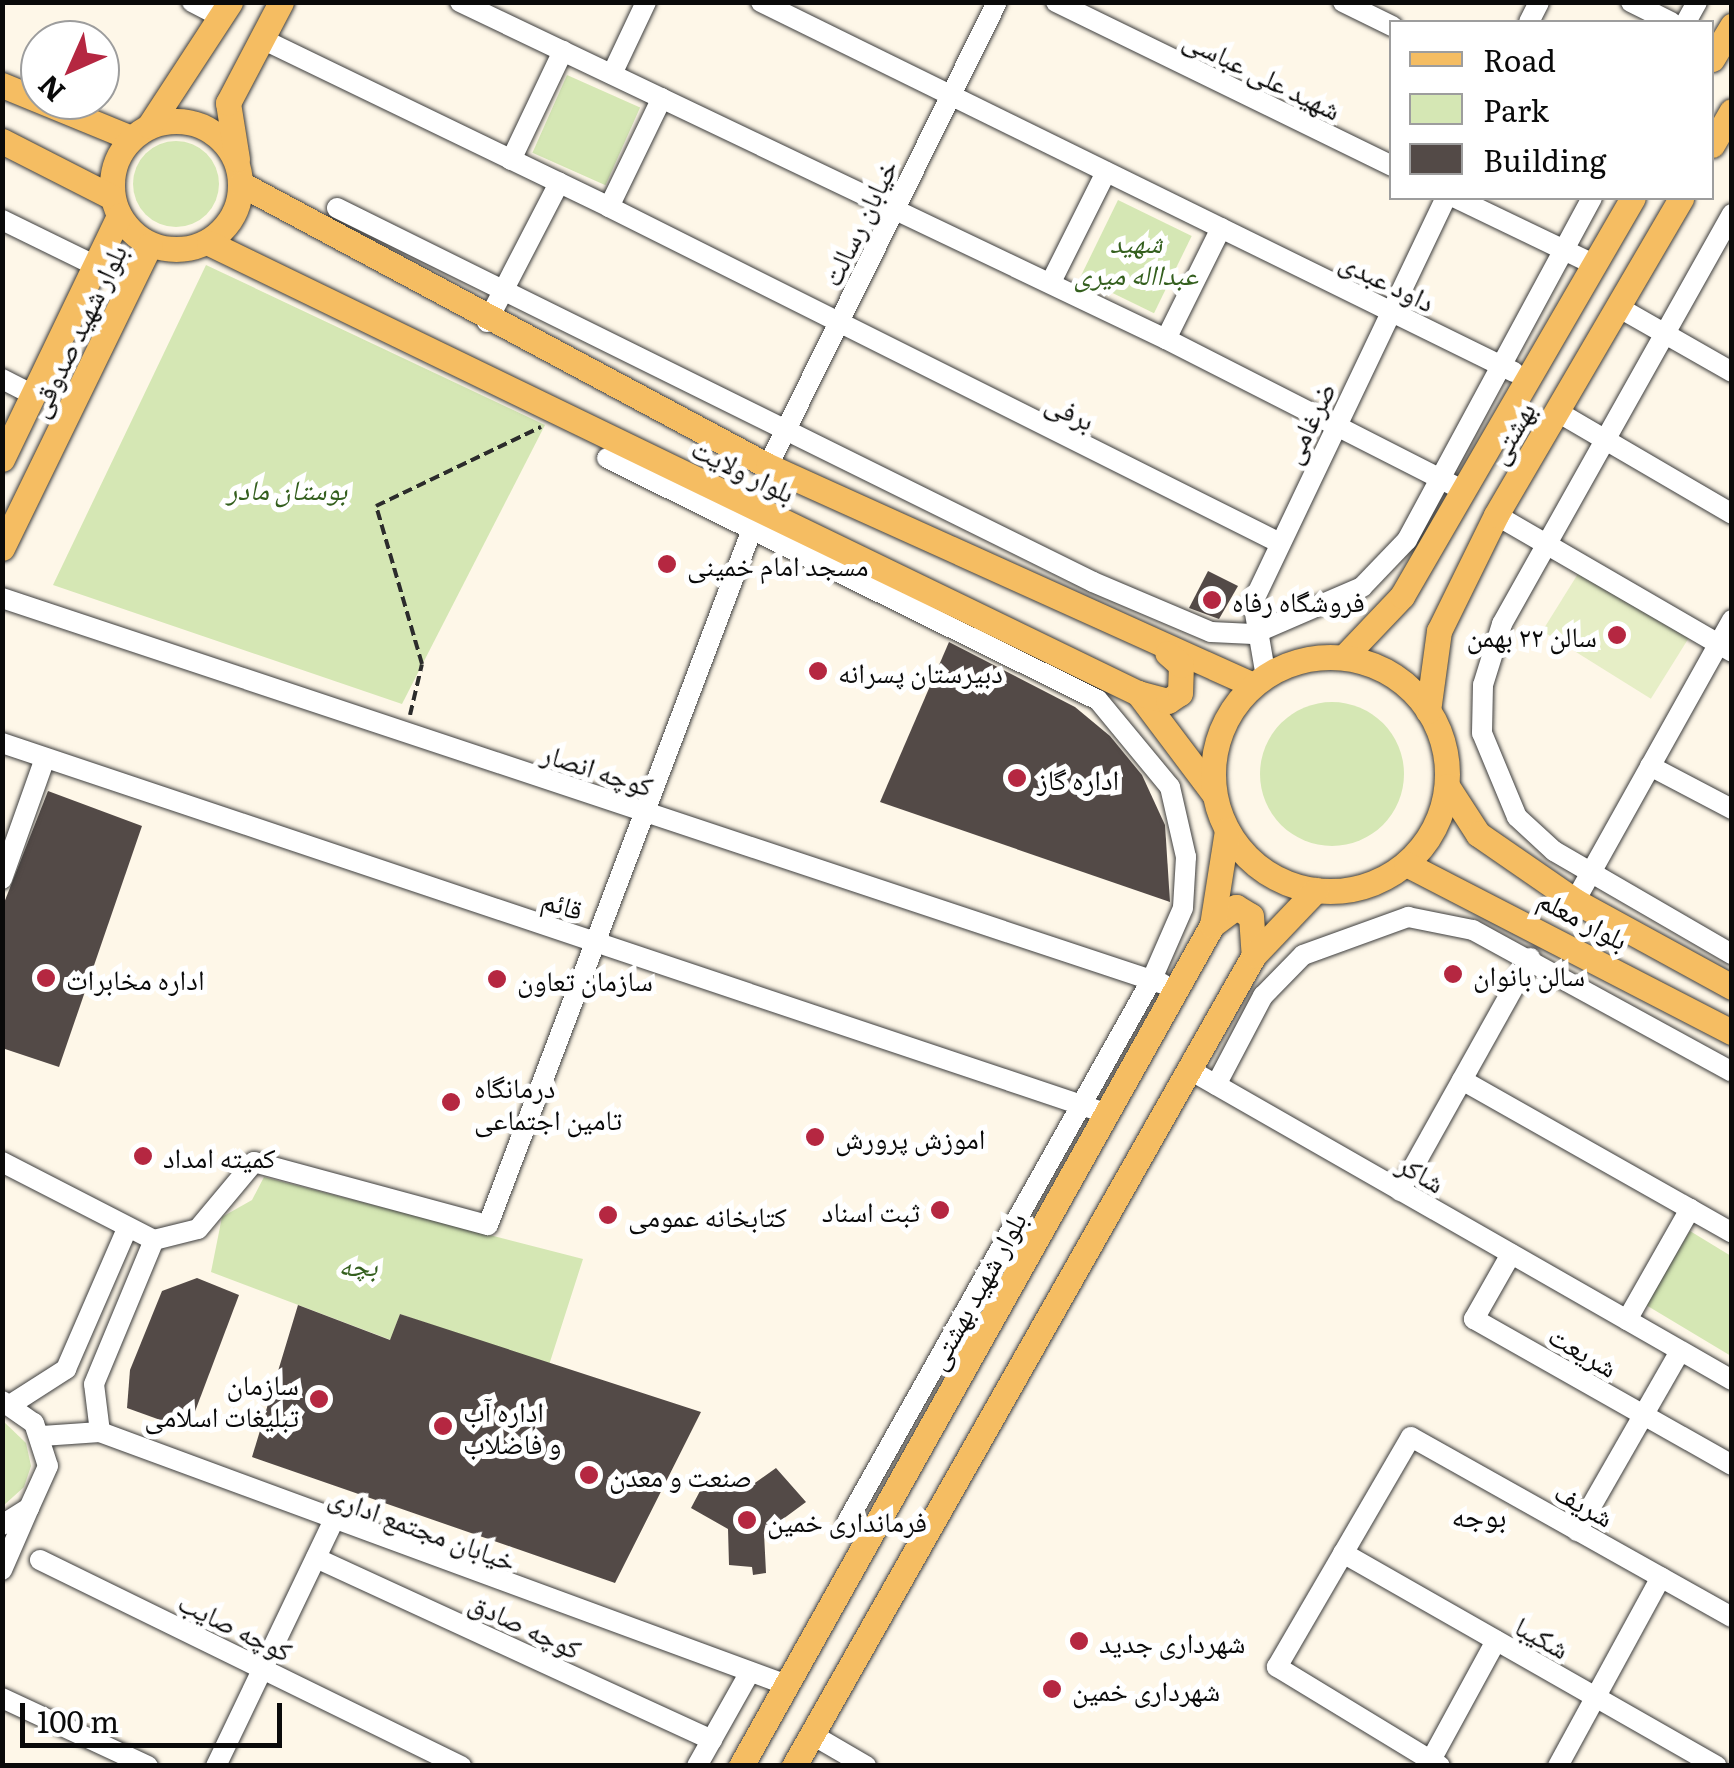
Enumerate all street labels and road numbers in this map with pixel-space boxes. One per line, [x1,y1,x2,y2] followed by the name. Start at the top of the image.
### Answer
[1179,20,1347,126] street label: شهید علی عباسی
[813,153,903,291] street label: خیابان رسالت
[20,238,132,422] street label: بلوار شهید صدوقی
[1335,243,1441,317] street label: داود عبدی
[1273,376,1341,468] street label: ضرغامی
[1041,384,1101,436] street label: برفی
[1479,395,1541,469] street label: بهشتی
[687,430,801,508] street label: بلوار ولایت
[538,734,658,802] street label: کوچه انصار
[1533,880,1635,956] street label: بلوار معلم
[538,881,588,925] street label: قائم
[1393,1145,1451,1199] street label: شاکر
[918,1205,1032,1375] street label: بلوار شهید بهشتی
[1544,1317,1624,1383] street label: شریعت
[1550,1473,1620,1533] street label: شریف
[325,1478,521,1576] street label: خیابان مجتمع اداری
[174,1583,298,1667] street label: کوچه صایب
[465,1584,587,1664] street label: کوچه صادق
[1510,1608,1576,1664] street label: شکیبا

